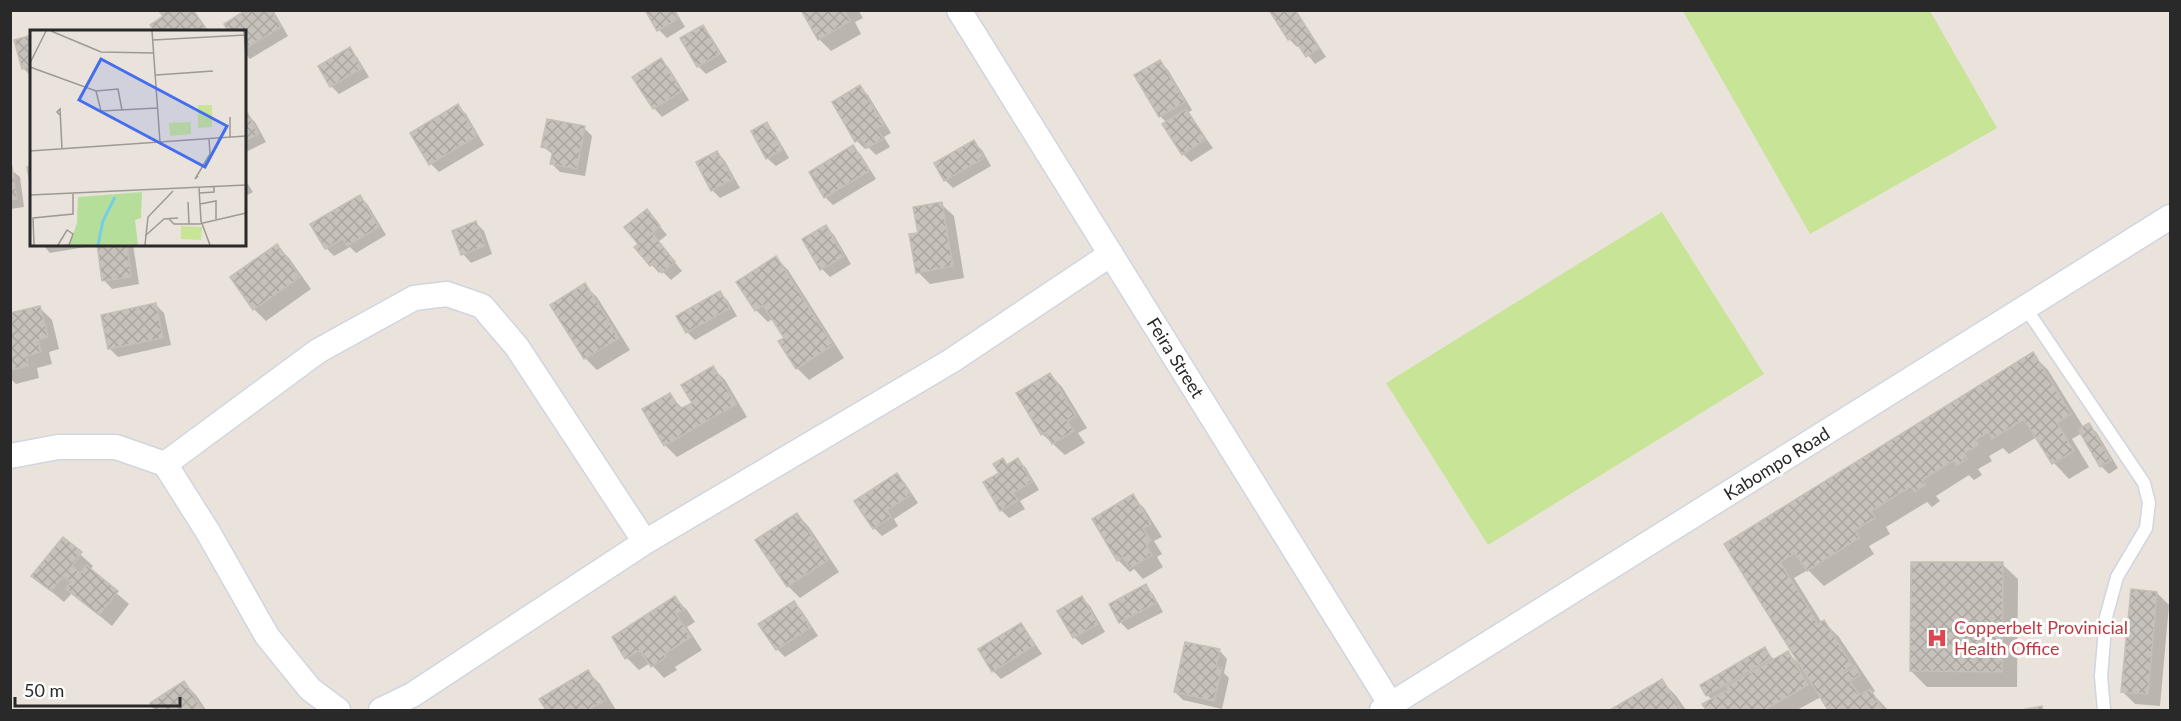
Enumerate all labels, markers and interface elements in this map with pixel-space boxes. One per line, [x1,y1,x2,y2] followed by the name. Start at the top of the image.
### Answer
[30,30,246,246] inset map
[1143,313,1209,402] street label: Feira Street
[1719,422,1834,504] street label: Kabompo Road
[1954,616,2128,659] place label: Copperbelt Provinicial Health Office
[1925,626,1949,650] hospital icon: Copperbelt Provinicial Health Office
[15,670,180,708] scale bar
[24,679,64,701] text: 50 m

